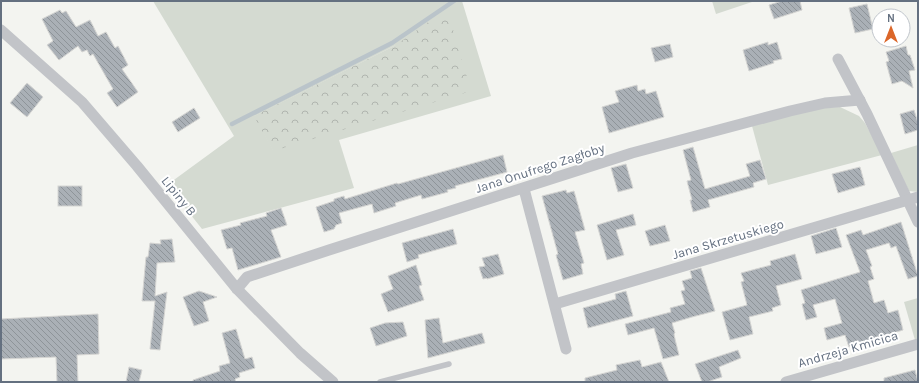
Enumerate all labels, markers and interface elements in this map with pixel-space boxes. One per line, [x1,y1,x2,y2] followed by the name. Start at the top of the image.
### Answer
[871,8,911,48] north arrow
[887,12,895,25] text: N
[474,140,606,196] street label: Jana Onufrego Zagłoby
[159,173,199,219] street label: Lipiny B
[671,216,785,262] street label: Jana Skrzetuskiego
[796,328,900,370] street label: Andrzeja Kmicica

